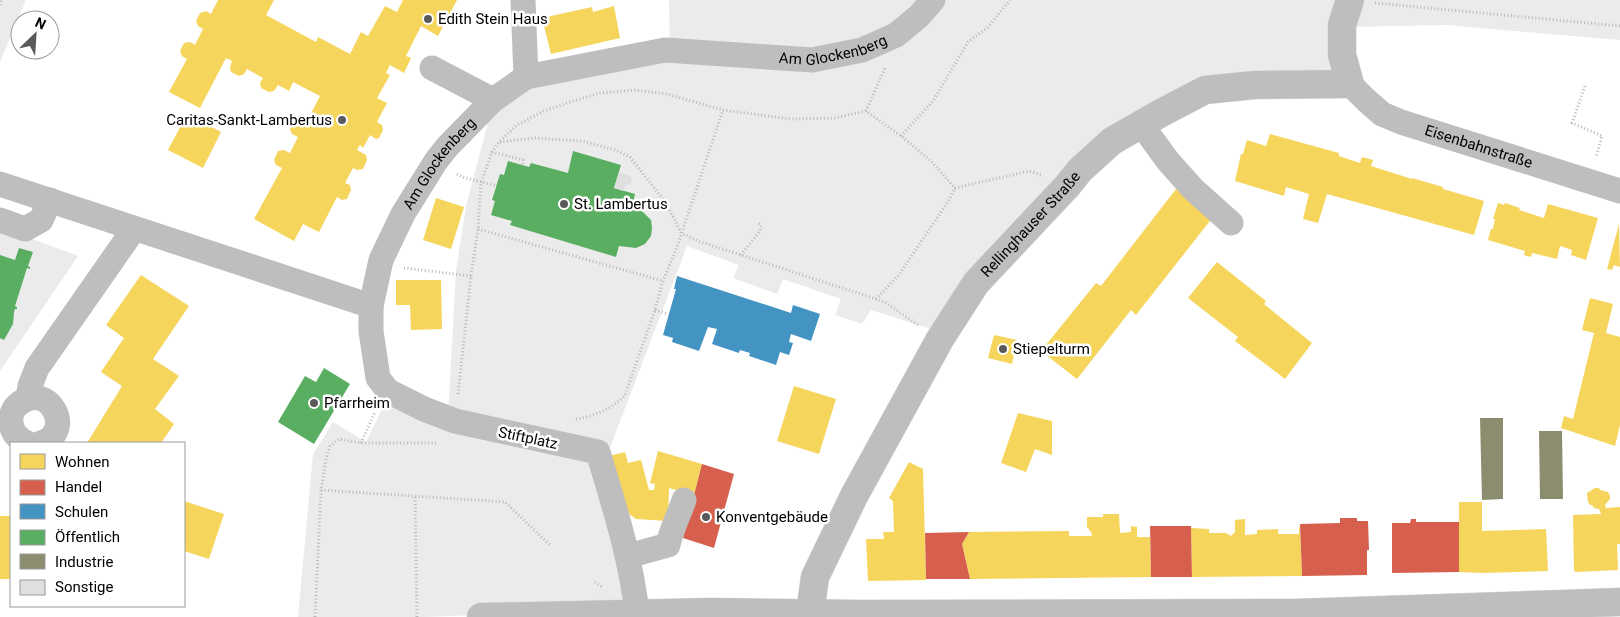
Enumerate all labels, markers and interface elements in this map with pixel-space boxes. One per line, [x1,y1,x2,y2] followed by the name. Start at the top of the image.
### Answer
[10,10,60,60] north arrow
[438,10,548,28] place label: Edith Stein Haus
[422,13,434,25] marker: Edith Stein Haus
[33,14,48,33] text: N
[778,31,890,69] street label: Am Glockenberg
[166,111,332,129] place label: Caritas-Sankt-Lambertus
[336,114,348,126] marker: Caritas-Sankt-Lambertus
[399,114,480,213] street label: Am Glockenberg
[1423,121,1535,172] street label: Eisenbahnstraße
[977,168,1084,281] street label: Rellinghauser Straße
[574,195,668,213] place label: St. Lambertus
[558,198,570,210] marker: St. Lambertus
[1013,340,1090,358] place label: Stiepelturm
[997,343,1009,355] marker: Stiepelturm
[324,394,390,412] place label: Pfarrheim
[308,397,320,409] marker: Pfarrheim
[497,423,559,453] street label: Stiftplatz
[10,442,185,607] legend
[55,453,109,471] text: Wohnen
[55,478,102,496] text: Handel
[55,503,108,521] text: Schulen
[716,508,828,526] place label: Konventgebäude
[700,511,712,523] marker: Konventgebäude
[55,528,120,546] text: Öffentlich
[55,553,113,571] text: Industrie
[55,578,113,596] text: Sonstige

